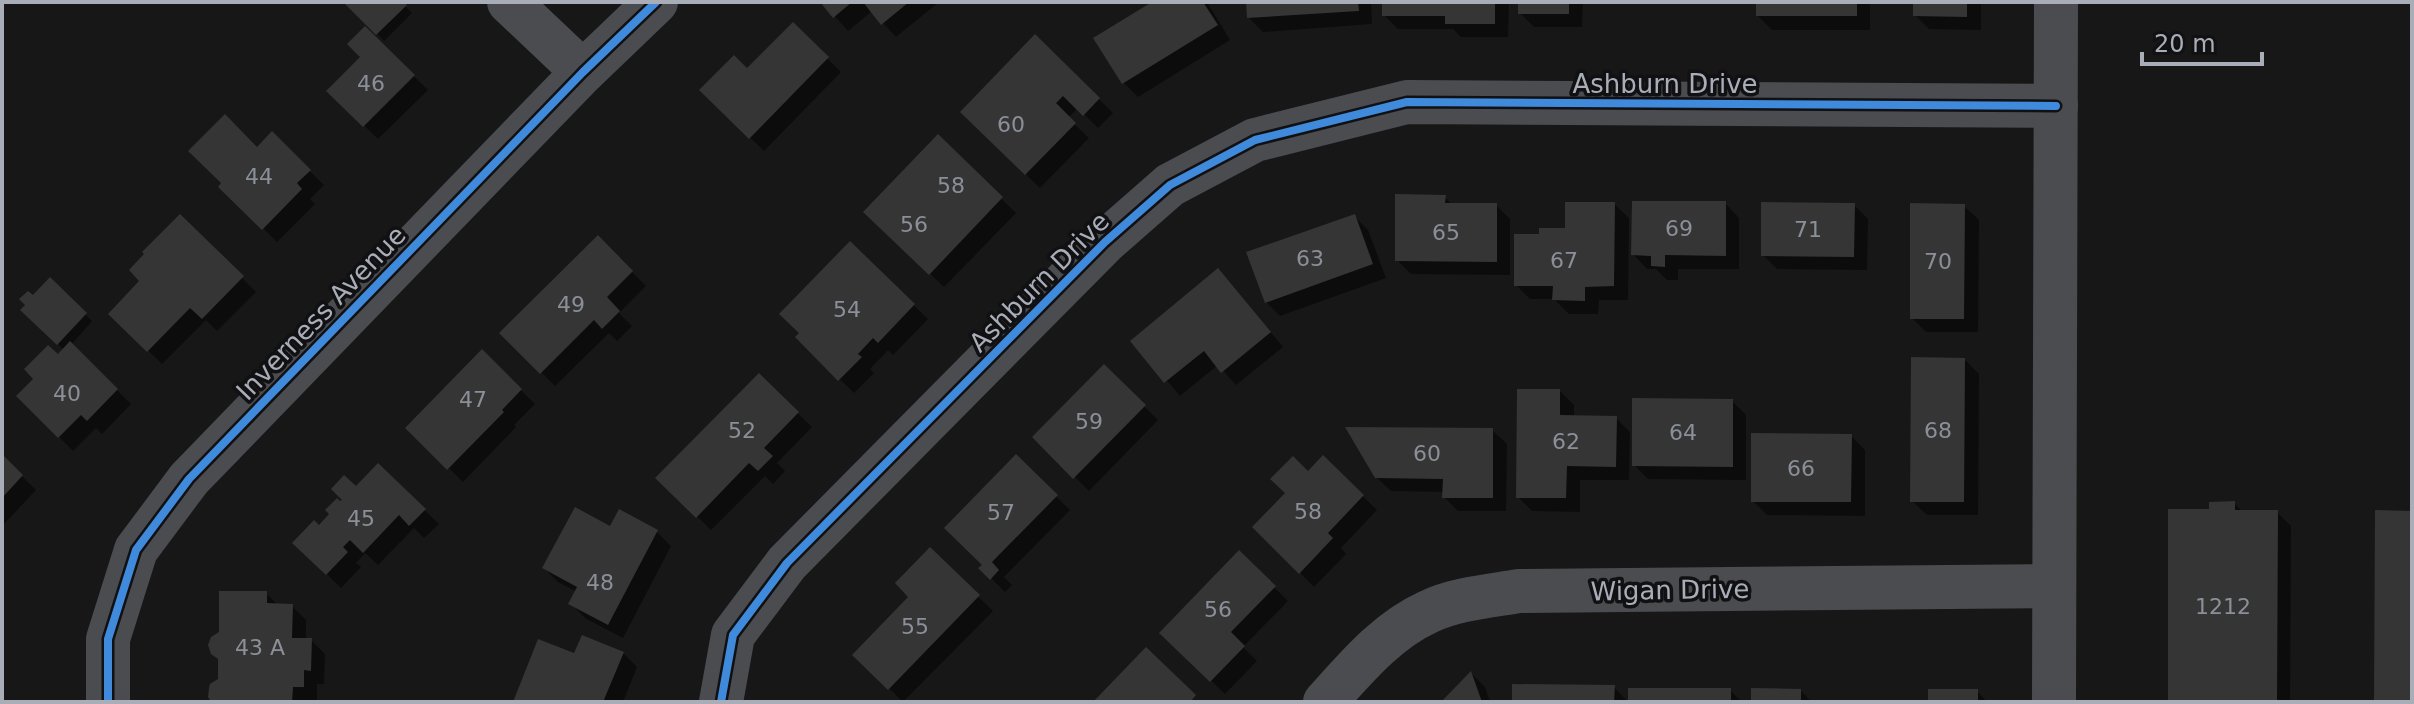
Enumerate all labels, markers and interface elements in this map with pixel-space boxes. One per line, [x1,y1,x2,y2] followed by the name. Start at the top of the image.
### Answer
[2142,16,2262,66] scale bar
[2154,30,2216,58] text: 20 m
[1572,69,1758,99] street label: Ashburn Drive
[357,71,385,96] house number: 46
[997,112,1025,137] house number: 60
[245,164,273,189] house number: 44
[937,173,965,198] house number: 58
[963,206,1115,358] street label: Ashburn Drive
[900,212,928,237] house number: 56
[1665,216,1693,241] house number: 69
[1794,217,1822,242] house number: 71
[230,220,412,406] street label: Inverness Avenue
[1432,220,1460,245] house number: 65
[1296,246,1324,271] house number: 63
[1550,248,1578,273] house number: 67
[1924,249,1952,274] house number: 70
[557,292,585,317] house number: 49
[833,297,861,322] house number: 54
[53,381,81,406] house number: 40
[459,387,487,412] house number: 47
[1075,409,1103,434] house number: 59
[728,418,756,443] house number: 52
[1924,418,1952,443] house number: 68
[1669,420,1697,445] house number: 64
[1552,429,1580,454] house number: 62
[1413,441,1441,466] house number: 60
[1787,456,1815,481] house number: 66
[1294,499,1322,524] house number: 58
[987,500,1015,525] house number: 57
[347,506,375,531] house number: 45
[586,570,614,595] house number: 48
[1590,574,1750,606] street label: Wigan Drive
[2195,594,2251,619] house number: 1212
[1204,597,1232,622] house number: 56
[901,614,929,639] house number: 55
[235,635,285,660] house number: 43 A

